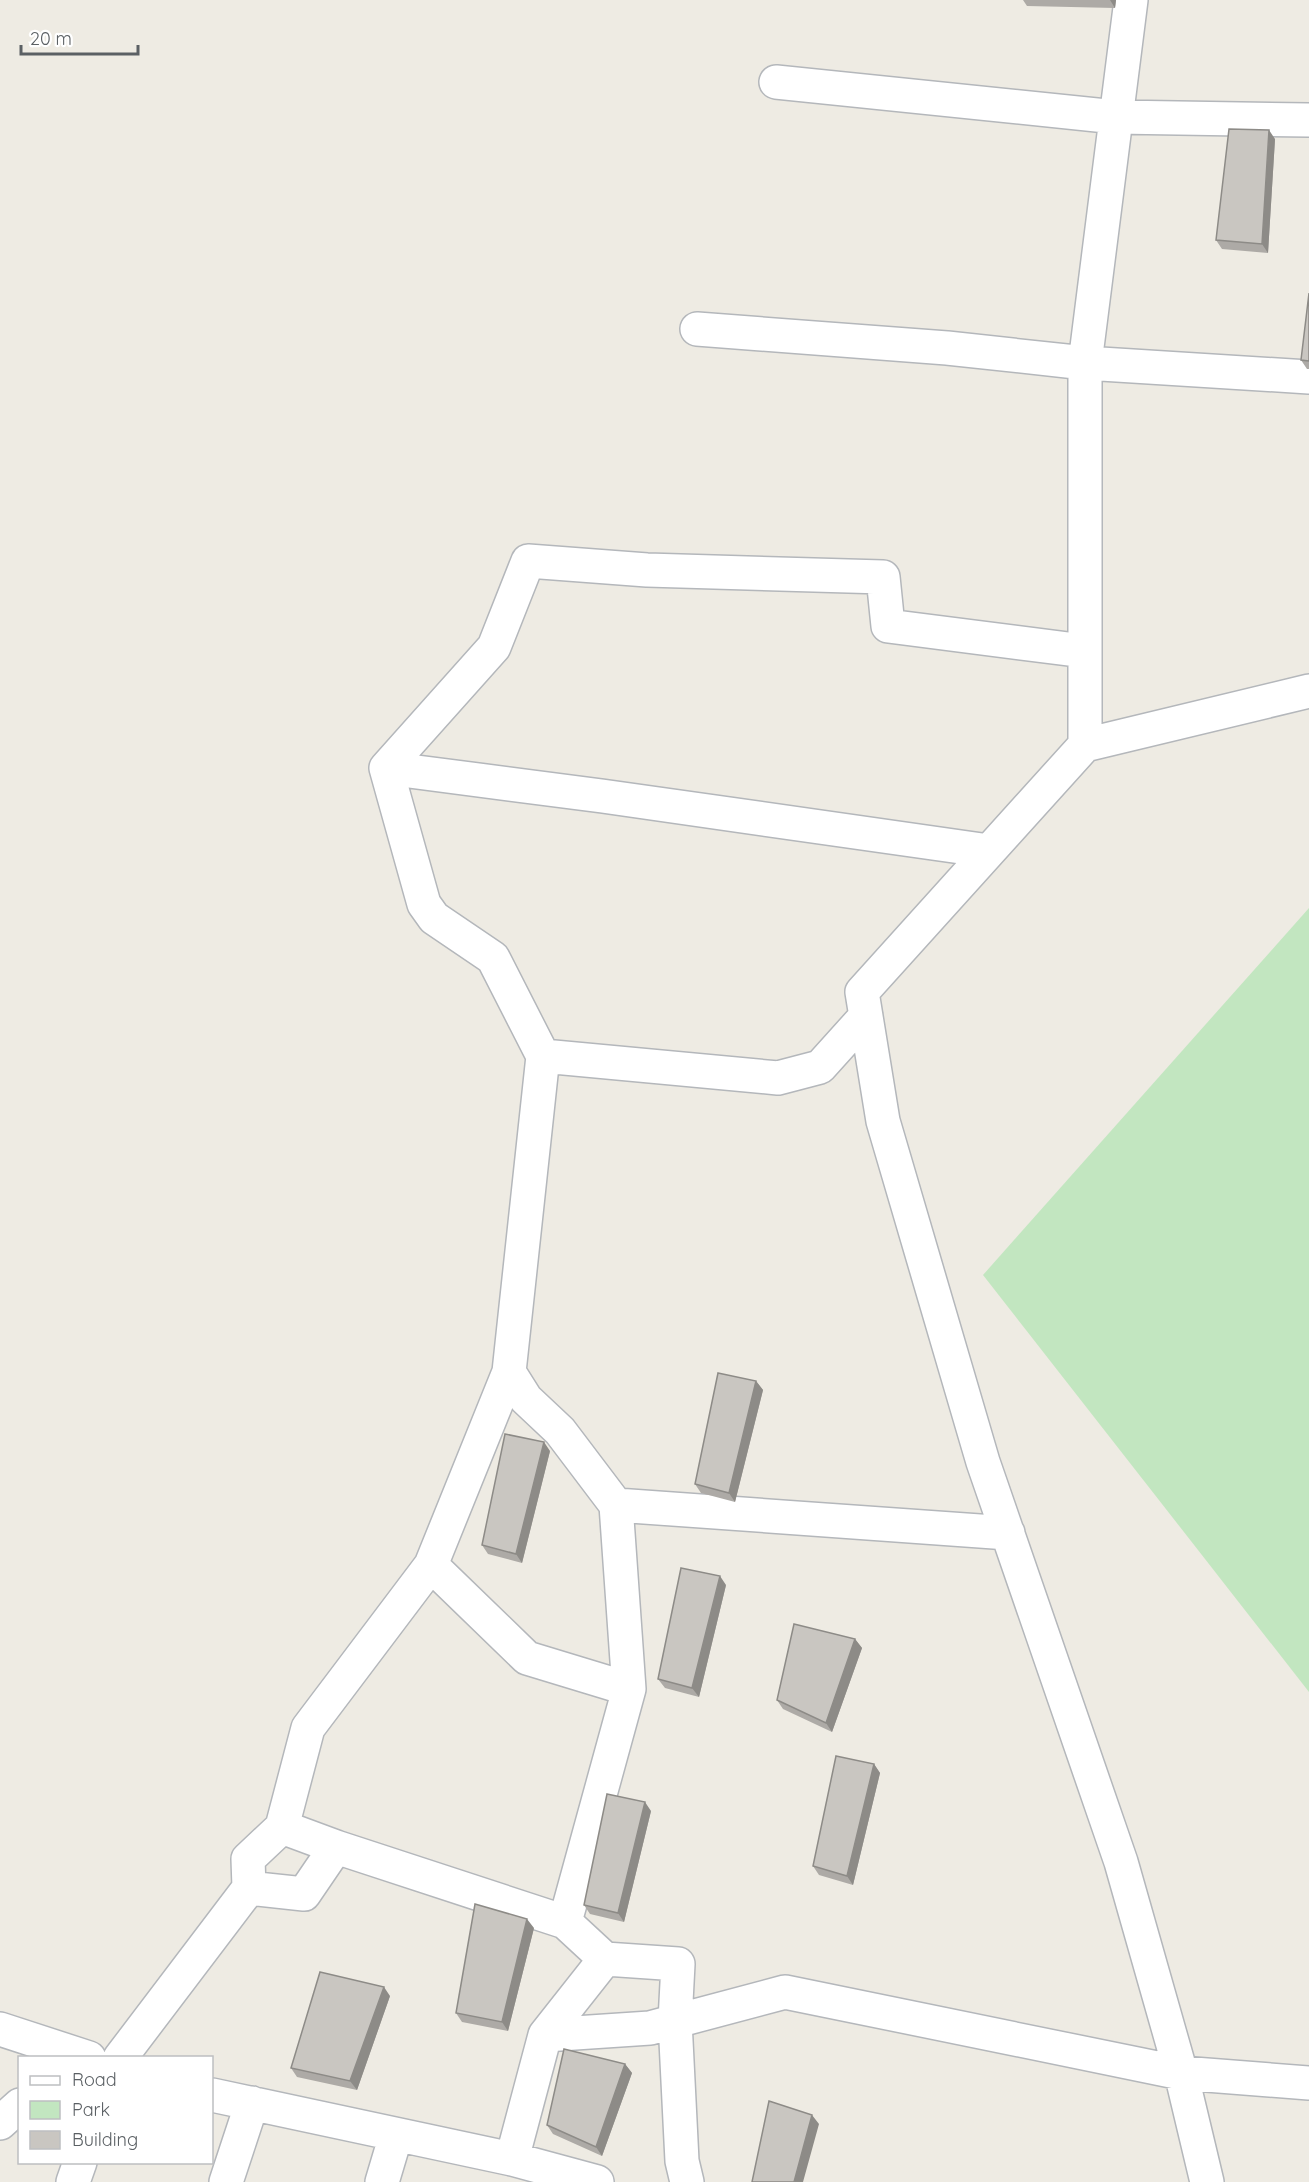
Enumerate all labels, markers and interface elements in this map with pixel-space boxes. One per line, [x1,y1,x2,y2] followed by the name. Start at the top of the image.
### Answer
[21,18,138,56] scale bar
[30,27,72,50] text: 20 m
[18,2056,213,2164] legend
[72,2068,117,2091] text: Road
[72,2098,110,2121] text: Park
[72,2128,138,2151] text: Building

